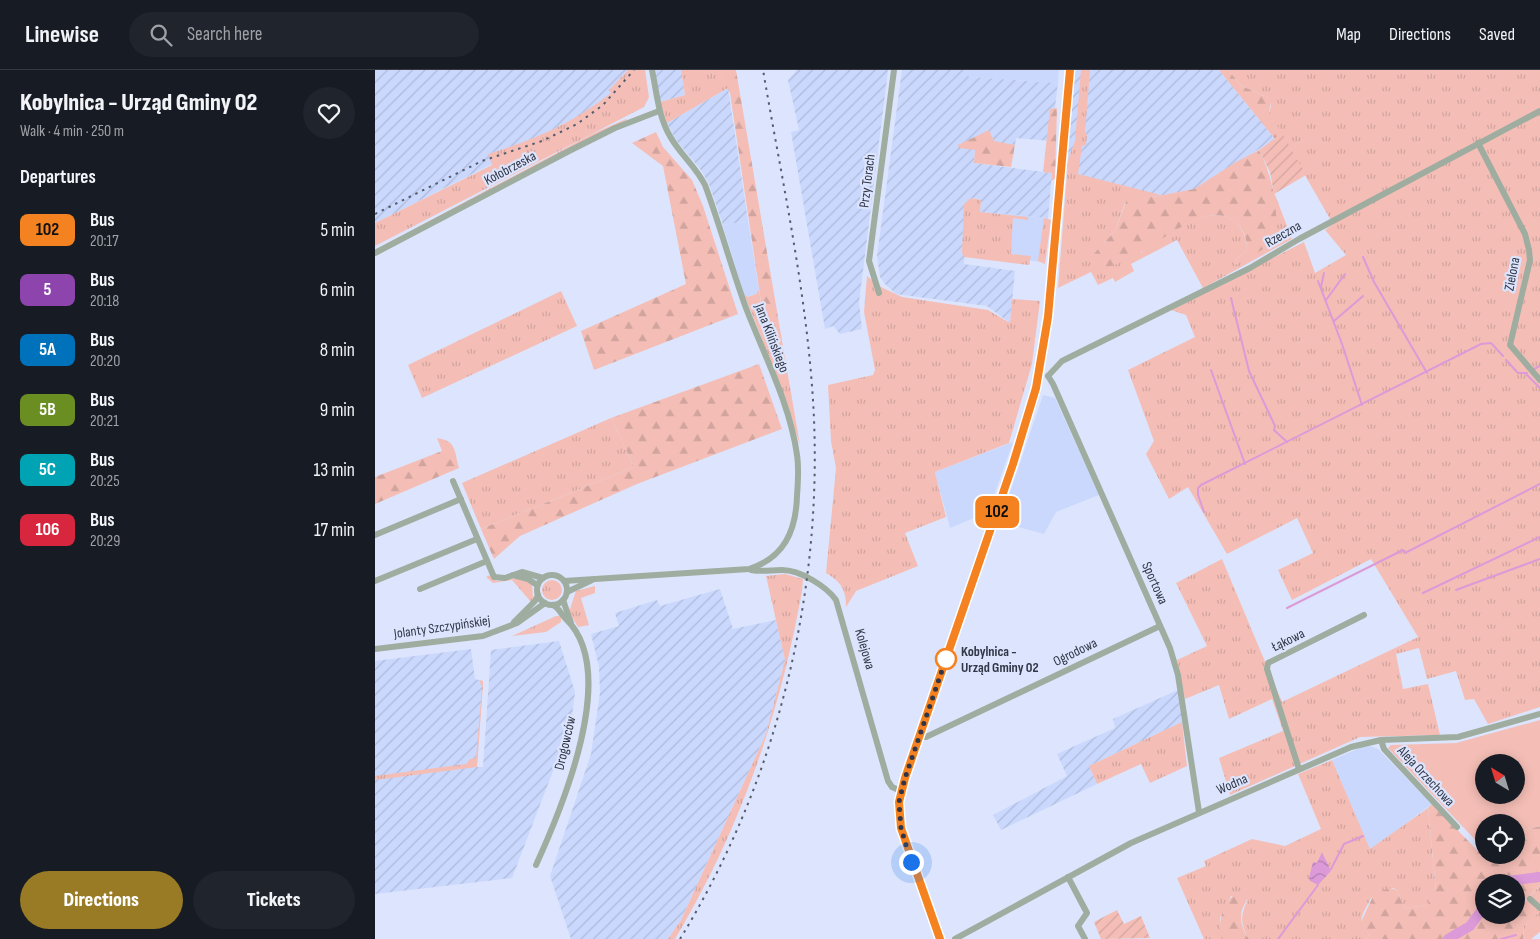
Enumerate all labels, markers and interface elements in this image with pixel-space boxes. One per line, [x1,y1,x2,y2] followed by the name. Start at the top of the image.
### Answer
[129,12,479,57] search box
[25,20,99,49] text: Linewise
[147,21,175,49] icon: search
[187,23,263,46] text: Search here
[1336,24,1361,45] text: Map
[1389,24,1451,45] text: Directions
[1479,24,1515,45] text: Saved
[303,87,355,139] button: heart
[20,88,257,117] text: Kobylnica - Urząd Gminy 02
[20,122,124,141] text: Walk · 4 min · 250 m
[481,147,539,189] street label: Kołobrzeska
[855,153,879,209] street label: Przy Torach
[20,166,96,189] text: Departures
[90,209,115,232] text: Bus
[1262,217,1304,251] street label: Rzeczna
[36,219,59,240] text: 102
[320,219,355,242] text: 5 min
[90,232,119,251] text: 20:17
[1500,256,1524,292] street label: Zielona
[90,269,115,292] text: Bus
[44,279,51,300] text: 5
[320,279,355,302] text: 6 min
[90,292,119,311] text: 20:18
[751,300,793,375] street label: Jana Kilińskiego
[90,329,115,352] text: Bus
[39,339,56,360] text: 5A
[320,339,355,362] text: 8 min
[90,352,120,371] text: 20:20
[90,389,115,412] text: Bus
[39,399,56,420] text: 5B
[320,399,355,422] text: 9 min
[90,412,119,431] text: 20:21
[90,449,115,472] text: Bus
[39,459,56,480] text: 5C
[314,459,355,482] text: 13 min
[90,472,120,491] text: 20:25
[968,496,1026,528] line badge: 102
[985,501,1009,522] text: 102
[90,509,115,532] text: Bus
[35,519,60,540] text: 106
[314,519,355,542] text: 17 min
[90,532,120,551] text: 20:29
[1138,559,1172,607] street label: Sportowa
[392,612,491,642] street label: Jolanty Szczypińskiej
[1268,625,1307,656] street label: Łąkowa
[851,627,879,671] street label: Kolejowa
[1050,634,1100,670] street label: Ogrodowa
[961,643,1039,676] place label: Kobylnica - Urząd Gminy 02
[935,648,957,670] marker: Kobylnica - Urząd Gminy 02
[551,714,579,772] street label: Drogowców
[1393,742,1458,810] street label: Aleja Orzechowa
[1475,754,1525,804] north arrow
[1475,754,1525,924] map controls
[1214,770,1250,798] street label: Wodna
[1475,814,1525,864] button: locate
[899,850,924,875] your location
[20,871,183,929] button: Directions
[193,871,355,929] button: Tickets
[1475,874,1525,924] button: layers

